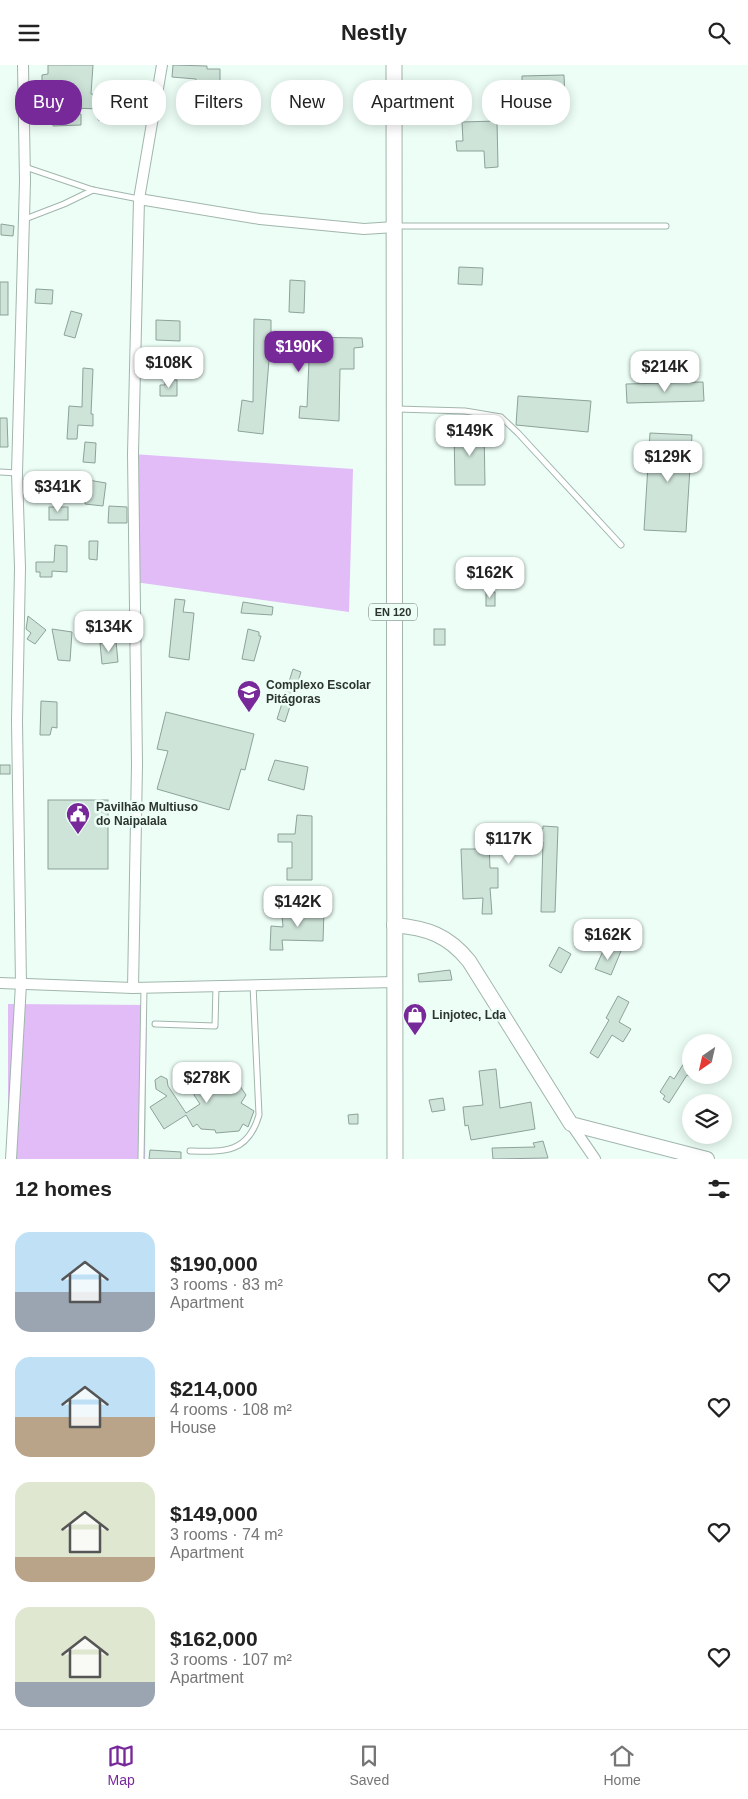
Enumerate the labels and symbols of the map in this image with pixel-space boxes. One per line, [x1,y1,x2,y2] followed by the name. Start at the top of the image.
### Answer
[264,331,334,373] pin: $190K
[134,347,204,389] pin: $108K
[630,351,700,393] pin: $214K
[435,415,505,457] pin: $149K
[633,441,703,483] pin: $129K
[23,471,93,513] pin: $341K
[455,557,525,599] pin: $162K
[369,603,417,621] road number: EN 120
[74,611,144,653] pin: $134K
[266,678,371,706] place label: Complexo Escolar Pitágoras
[236,679,262,713] school or university icon: Complexo Escolar Pitágoras
[96,800,198,828] place label: Pavilhão Multiuso do Naipalala
[65,801,91,835] public building icon: Pavilhão Multiuso do Naipalala
[474,823,544,865] pin: $117K
[263,885,333,928] pin: $142K
[573,919,643,961] pin: $162K
[402,1002,428,1036] shop icon: Linjotec, Lda
[432,1008,506,1022] place label: Linjotec, Lda
[682,1034,732,1084] north arrow
[172,1061,242,1104] pin: $278K

